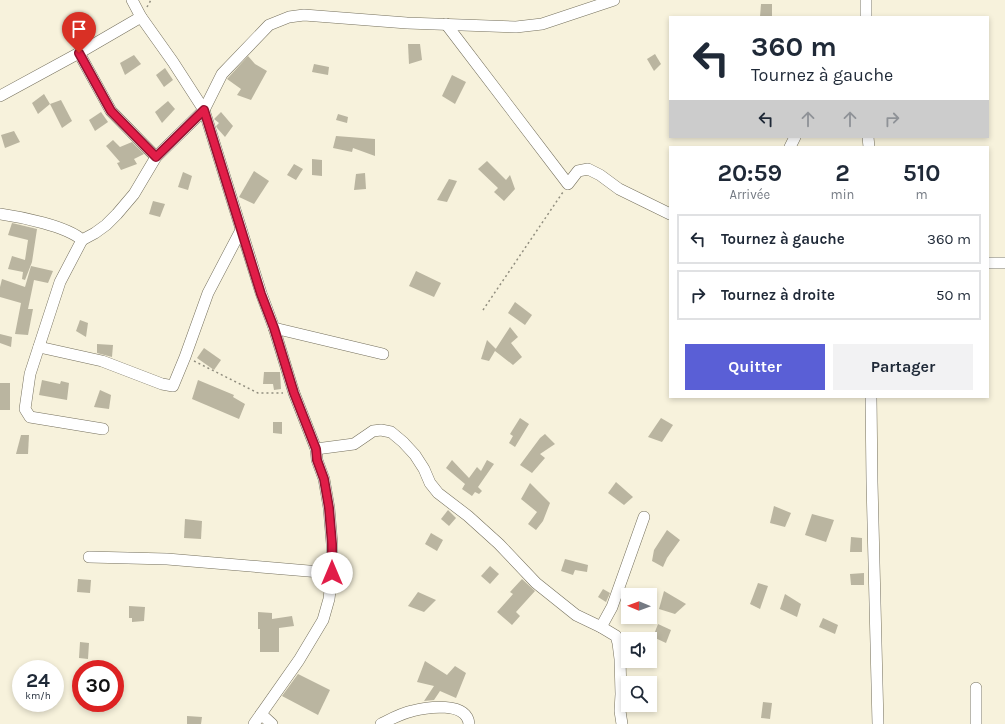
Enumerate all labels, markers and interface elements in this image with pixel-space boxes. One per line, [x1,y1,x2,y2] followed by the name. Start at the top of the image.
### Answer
[62,12,96,53] pin
[68,18,90,40] icon: arrive
[751,30,837,63] text: 360 m
[685,32,737,84] icon: left
[751,64,893,86] text: Tournez à gauche
[755,108,777,130] icon: left
[797,108,819,130] icon: ahead
[839,108,861,130] icon: ahead
[881,108,903,130] icon: right
[717,159,782,187] text: 20:59
[835,159,850,187] text: 2
[903,159,941,187] text: 510
[729,187,770,202] text: Arrivée
[831,187,854,202] text: min
[916,187,928,202] text: m
[687,228,709,250] icon: left
[721,230,845,248] text: Tournez à gauche
[927,230,971,248] text: 360 m
[687,284,709,306] icon: right
[721,286,835,304] text: Tournez à droite
[936,286,971,304] text: 50 m
[685,344,825,390] button: Quitter
[833,344,973,390] button: Partager
[311,552,353,594] position arrow
[621,588,657,624] north arrow
[621,588,657,712] map controls
[621,632,657,668] button: sound
[72,660,124,712] speed limit sign: 30
[26,669,50,692] text: 24
[621,676,657,712] button: search
[25,690,51,702] text: km/h

